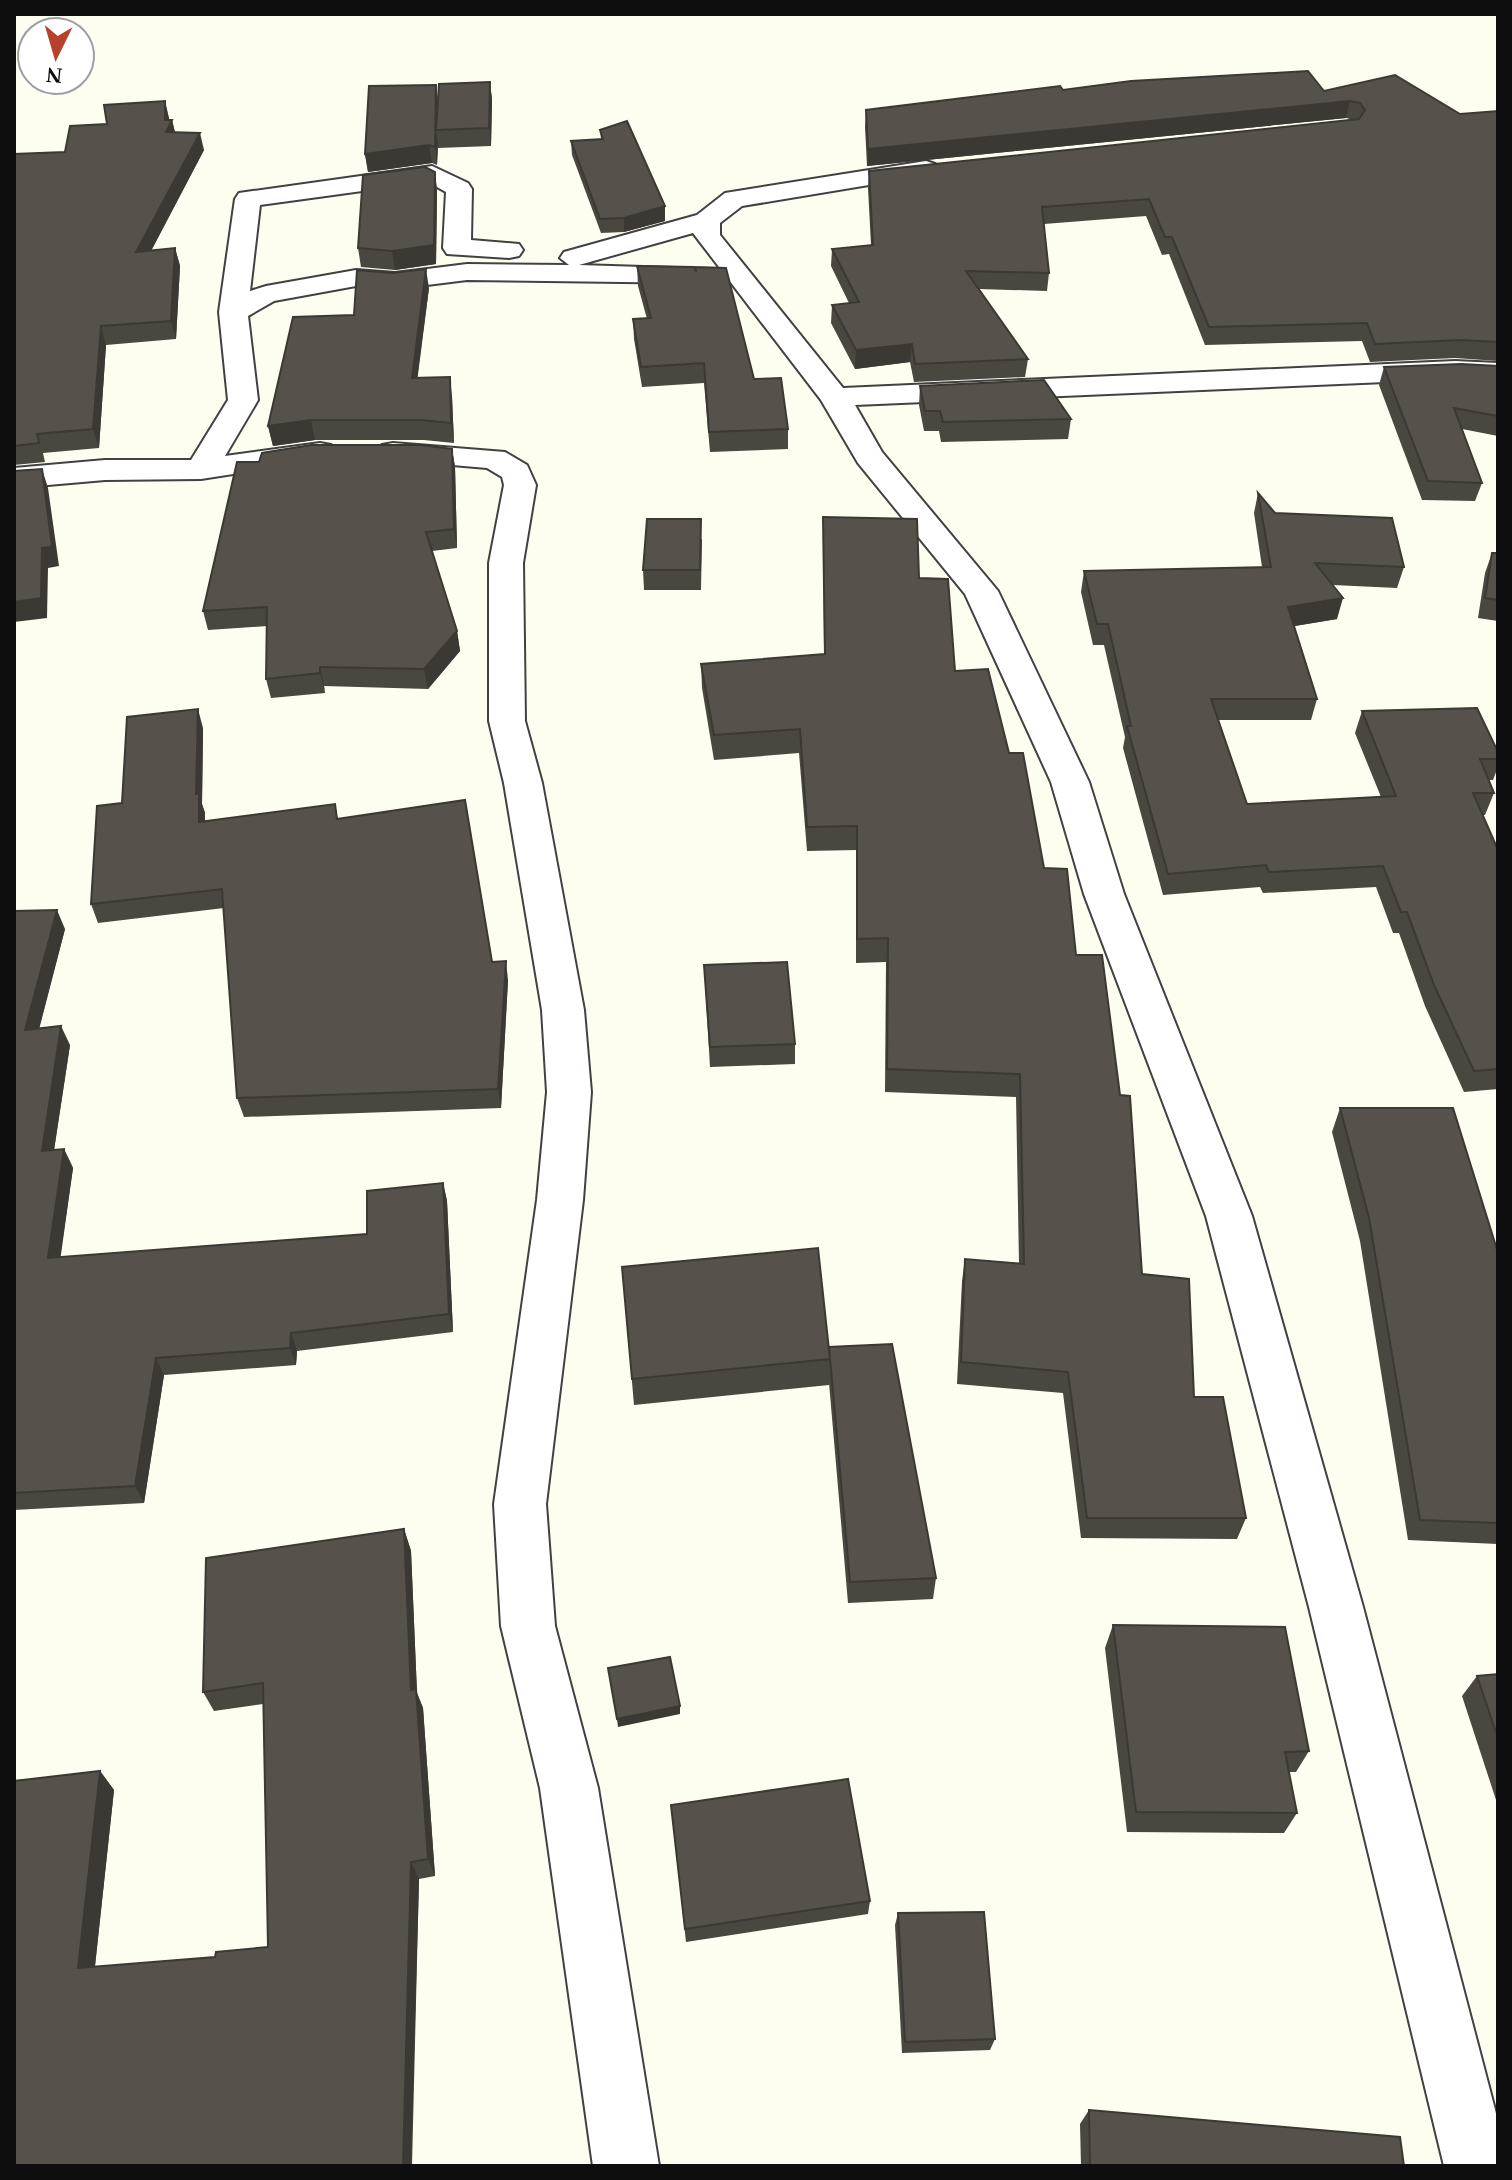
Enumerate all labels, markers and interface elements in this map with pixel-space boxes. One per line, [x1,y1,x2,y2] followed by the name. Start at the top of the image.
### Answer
[16,16,96,96] north arrow
[45,62,63,89] text: N

